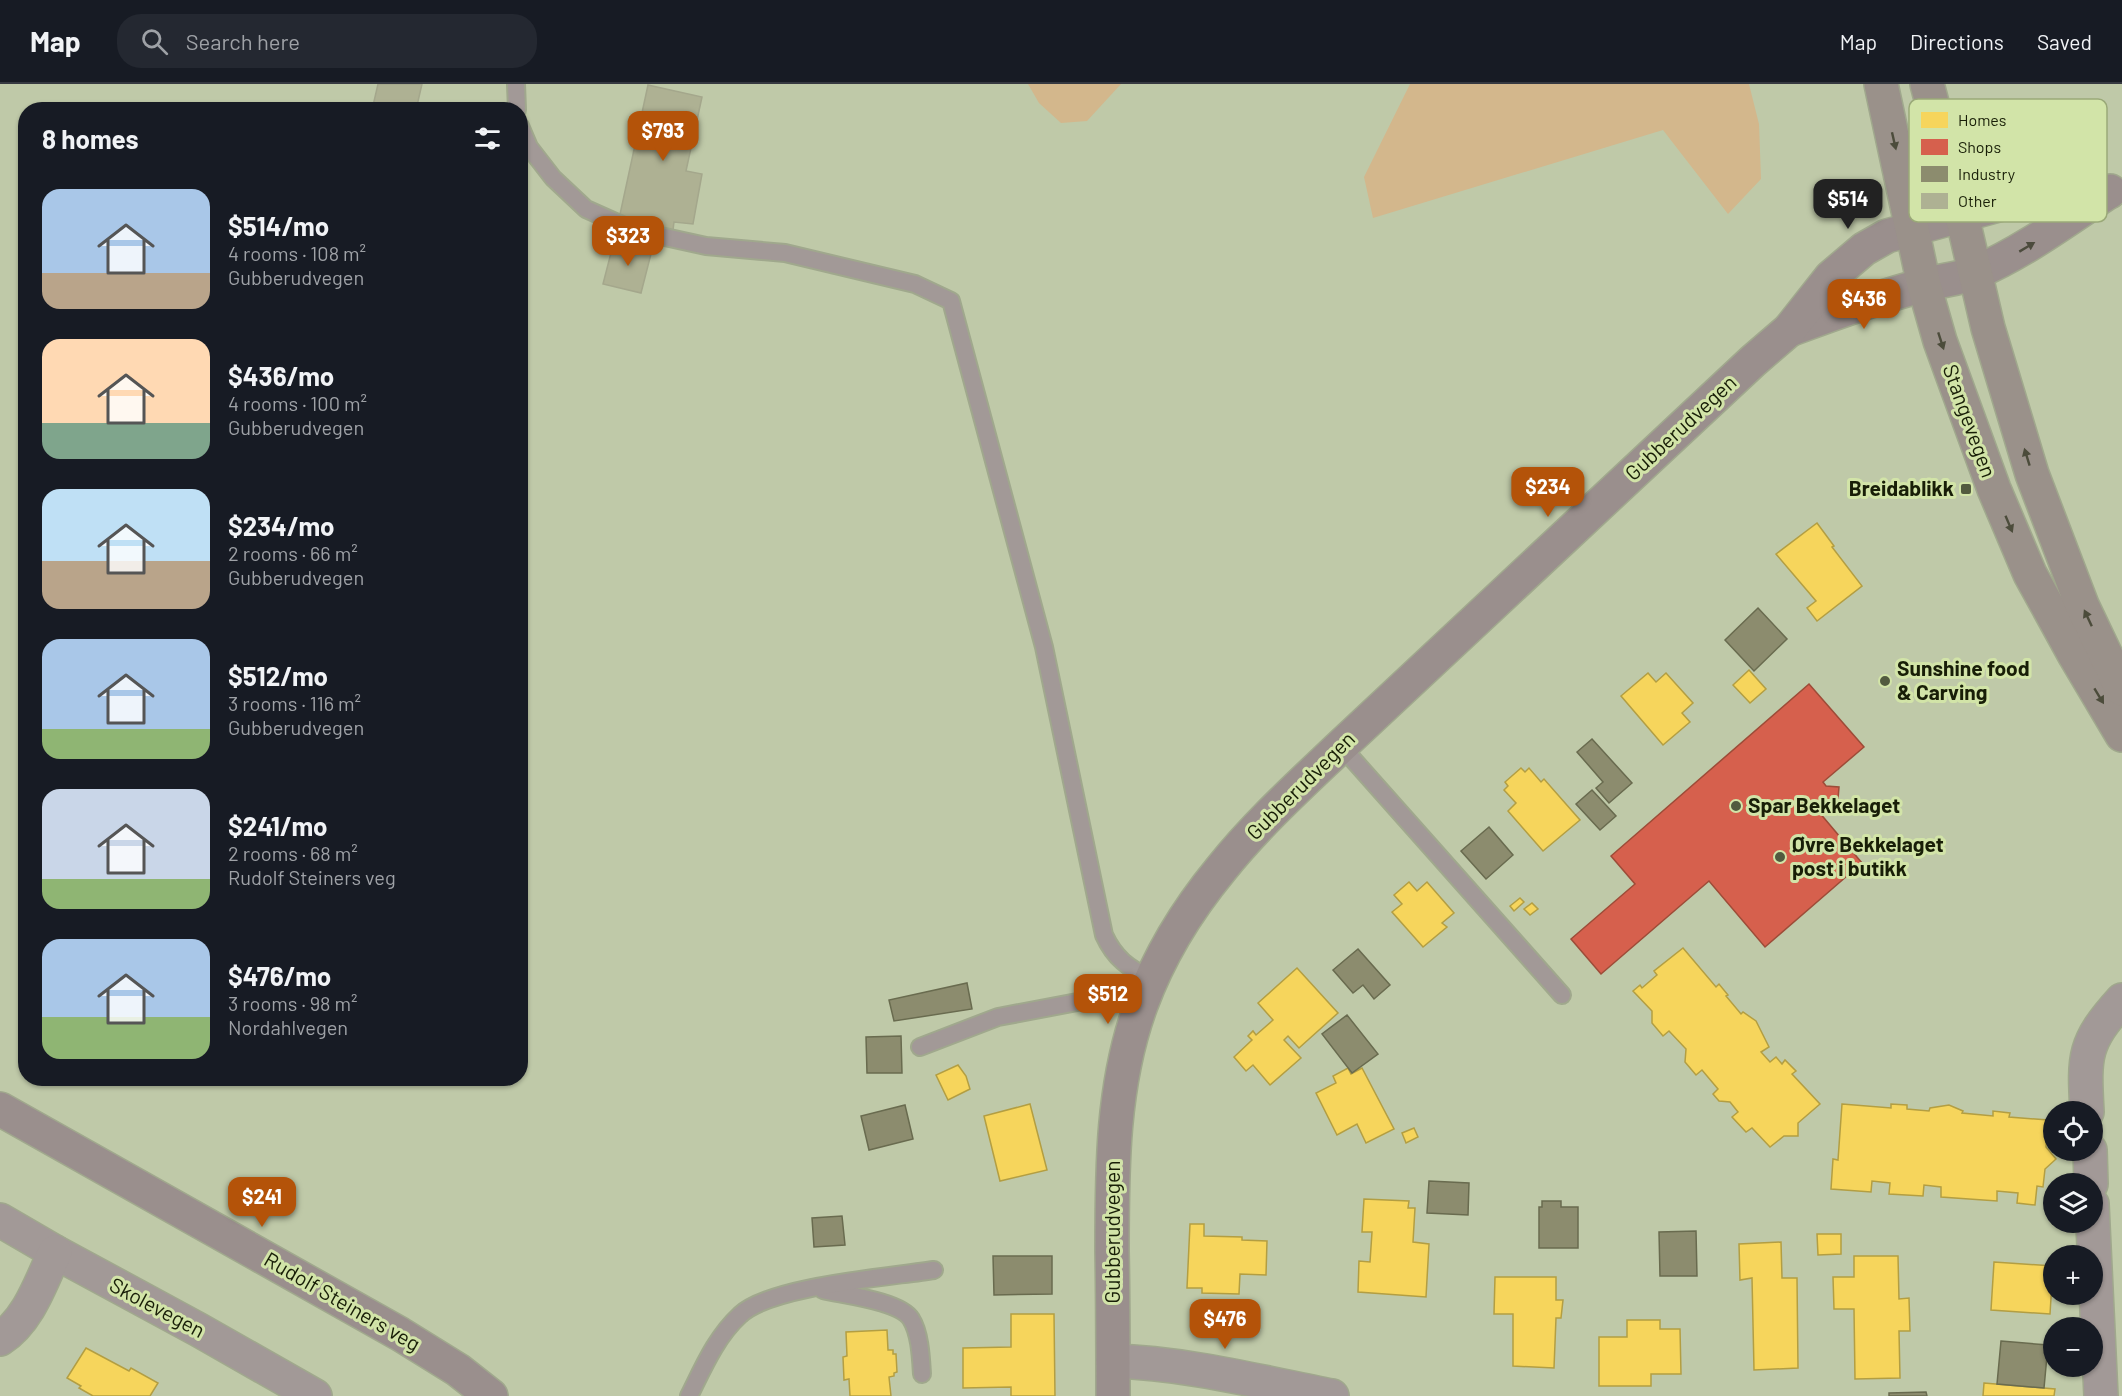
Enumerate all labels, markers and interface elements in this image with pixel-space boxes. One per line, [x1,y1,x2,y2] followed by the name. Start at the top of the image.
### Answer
[117,14,537,68] search box
[30,24,81,58] text: Map
[138,25,171,58] icon: search
[186,28,300,54] text: Search here
[1840,29,1877,54] text: Map
[1910,29,2004,54] text: Directions
[2037,29,2092,54] text: Saved
[1909,99,2107,222] legend
[1958,110,2006,129] text: Homes
[627,111,699,162] pin: $793
[642,118,684,142] text: $793
[471,122,504,155] icon: filters
[42,123,139,154] text: 8 homes
[1890,132,1899,151] one-way arrow
[1958,137,2001,156] text: Shops
[1958,164,2016,183] text: Industry
[1812,179,1884,230] pin: $514
[1827,186,1869,210] text: $514
[1958,191,1997,210] text: Other
[228,210,329,241] text: $514/mo
[90,213,162,285] icon: home
[592,216,664,267] pin: $323
[606,223,650,247] text: $323
[228,241,366,265] text: 4 rooms · 108 m²
[2019,242,2036,252] one-way arrow
[228,265,364,289] text: Gubberudvegen
[1828,279,1900,330] pin: $436
[1841,286,1887,310] text: $436
[1936,332,1946,350] one-way arrow
[228,360,334,391] text: $436/mo
[1938,360,2002,481] street label: Stangevegen
[90,363,162,435] icon: home
[1619,369,1741,485] street label: Gubberudvegen
[228,391,367,415] text: 4 rooms · 100 m²
[228,415,364,439] text: Gubberudvegen
[2022,448,2031,466] one-way arrow
[1512,467,1584,518] pin: $234
[1525,474,1571,498] text: $234
[1849,475,1954,500] place label: Breidablikk
[1959,482,1973,496] marker: Breidablikk
[228,510,335,541] text: $234/mo
[90,513,162,585] icon: home
[2004,515,2013,532] one-way arrow
[228,541,358,565] text: 2 rooms · 66 m²
[228,565,364,589] text: Gubberudvegen
[2083,608,2093,626] one-way arrow
[1897,655,2030,704] place label: Sunshine food & Carving
[228,660,328,691] text: $512/mo
[90,663,162,735] icon: home
[1878,674,1892,688] marker: Sunshine food & Carving
[2094,688,2104,705] one-way arrow
[228,691,361,715] text: 3 rooms · 116 m²
[228,715,364,739] text: Gubberudvegen
[1241,726,1359,844] street label: Gubberudvegen
[1748,792,1900,817] place label: Spar Bekkelaget
[1729,799,1743,813] marker: Spar Bekkelaget
[228,810,328,841] text: $241/mo
[90,813,162,885] icon: home
[1792,831,1944,880] place label: Øvre Bekkelaget post i butikk
[228,841,358,865] text: 2 rooms · 68 m²
[1773,850,1787,864] marker: Øvre Bekkelaget post i butikk
[228,865,396,889] text: Rudolf Steiners veg
[228,960,331,991] text: $476/mo
[90,963,162,1035] icon: home
[1072,974,1144,1025] pin: $512
[1088,981,1128,1005] text: $512
[228,991,358,1015] text: 3 rooms · 98 m²
[228,1015,348,1039] text: Nordahlvegen
[2043,1101,2103,1377] map controls
[2043,1101,2103,1161] button: locate
[1099,1160,1124,1304] street label: Gubberudvegen
[2043,1173,2103,1233] button: layers
[226,1177,298,1228] pin: $241
[242,1184,282,1208] text: $241
[2043,1245,2103,1305] button: +
[260,1246,425,1356] street label: Rudolf Steiners veg
[106,1271,210,1342] street label: Skolevegen
[1189,1299,1261,1350] pin: $476
[1204,1306,1246,1330] text: $476
[2043,1317,2103,1377] button: −

